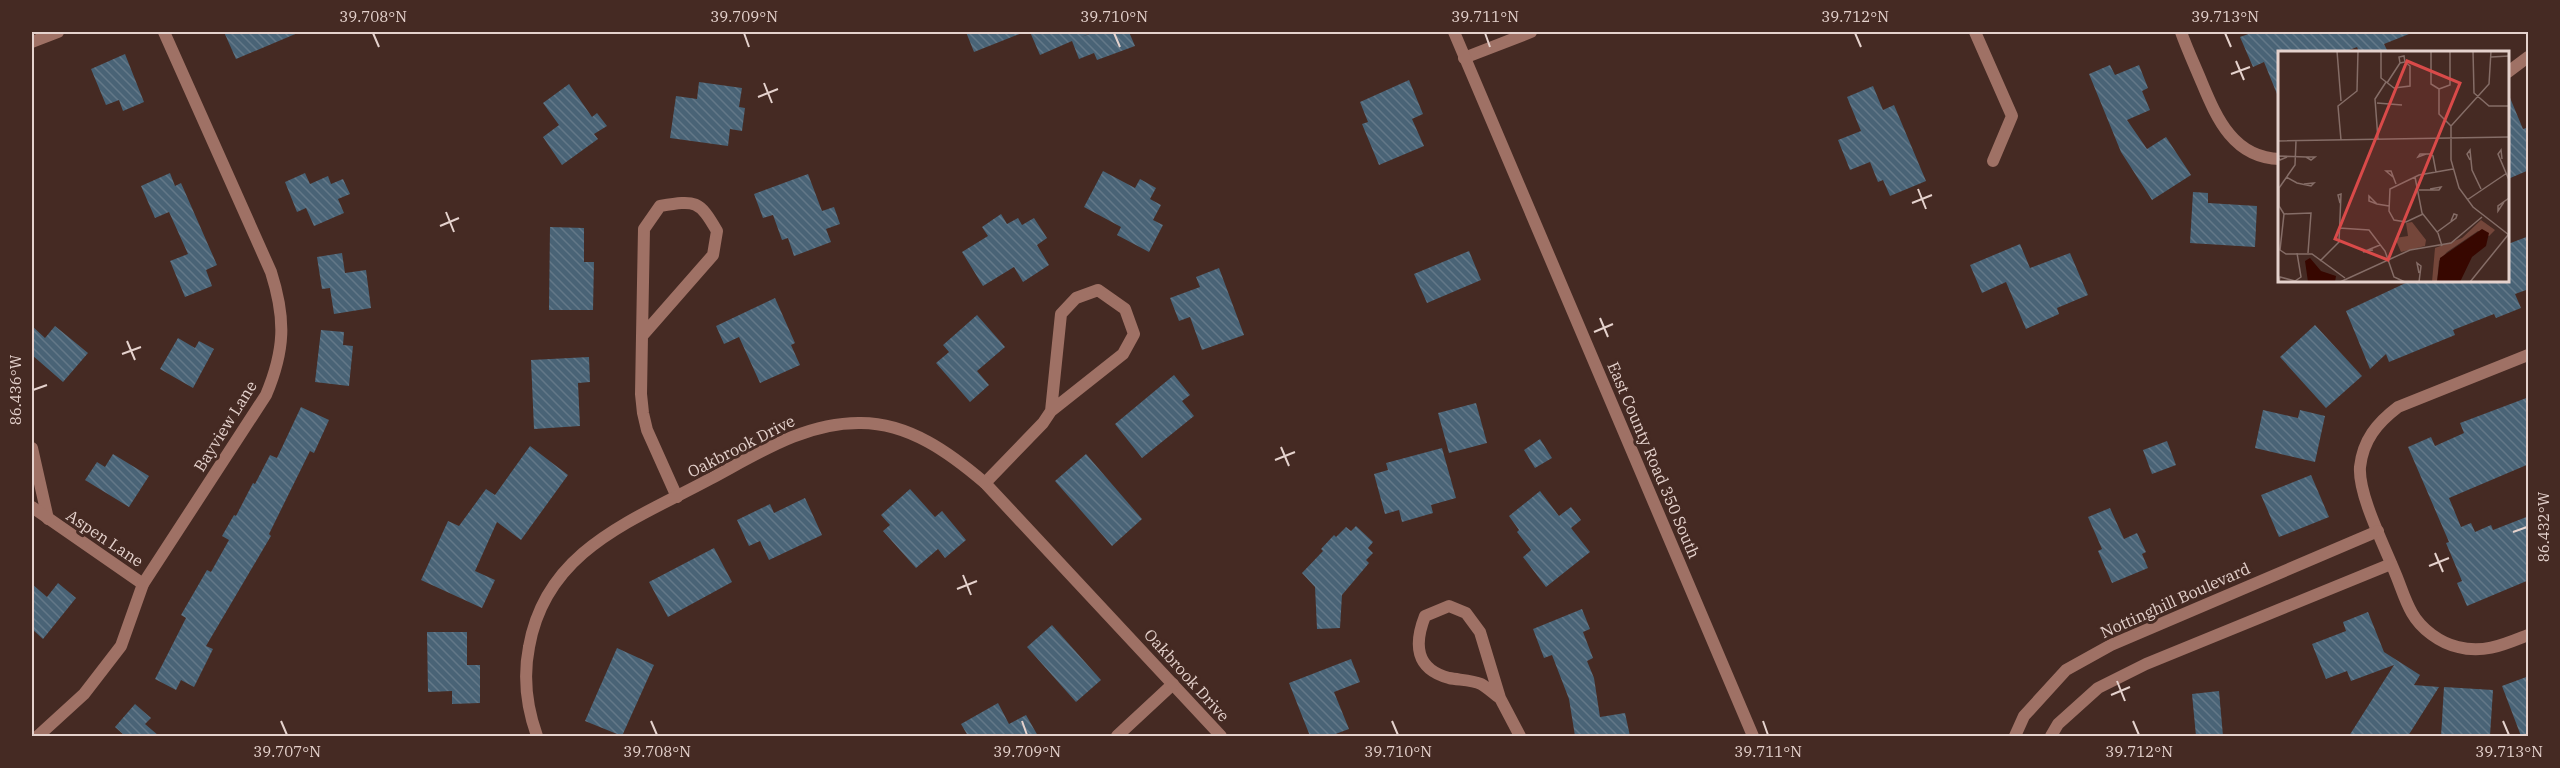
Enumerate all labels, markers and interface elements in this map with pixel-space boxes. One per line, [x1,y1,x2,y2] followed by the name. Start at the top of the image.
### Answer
[339,7,407,26] text: 39.708°N
[710,7,778,26] text: 39.709°N
[1080,7,1148,26] text: 39.710°N
[1451,7,1519,26] text: 39.711°N
[1821,7,1889,26] text: 39.712°N
[2191,7,2259,26] text: 39.713°N
[2278,51,2509,282] inset map
[6,354,25,425] text: 86.436°W
[1603,359,1705,561] street label: East County Road 350 South
[189,377,261,475] street label: Bayview Lane
[684,410,798,482] street label: Oakbrook Drive
[2534,491,2553,562] text: 86.432°W
[63,505,147,571] street label: Aspen Lane
[2097,558,2253,642] street label: Nottinghill Boulevard
[1140,625,1234,725] street label: Oakbrook Drive
[253,742,321,761] text: 39.707°N
[623,742,691,761] text: 39.708°N
[993,742,1061,761] text: 39.709°N
[1364,742,1432,761] text: 39.710°N
[1734,742,1802,761] text: 39.711°N
[2105,742,2173,761] text: 39.712°N
[2475,742,2543,761] text: 39.713°N

